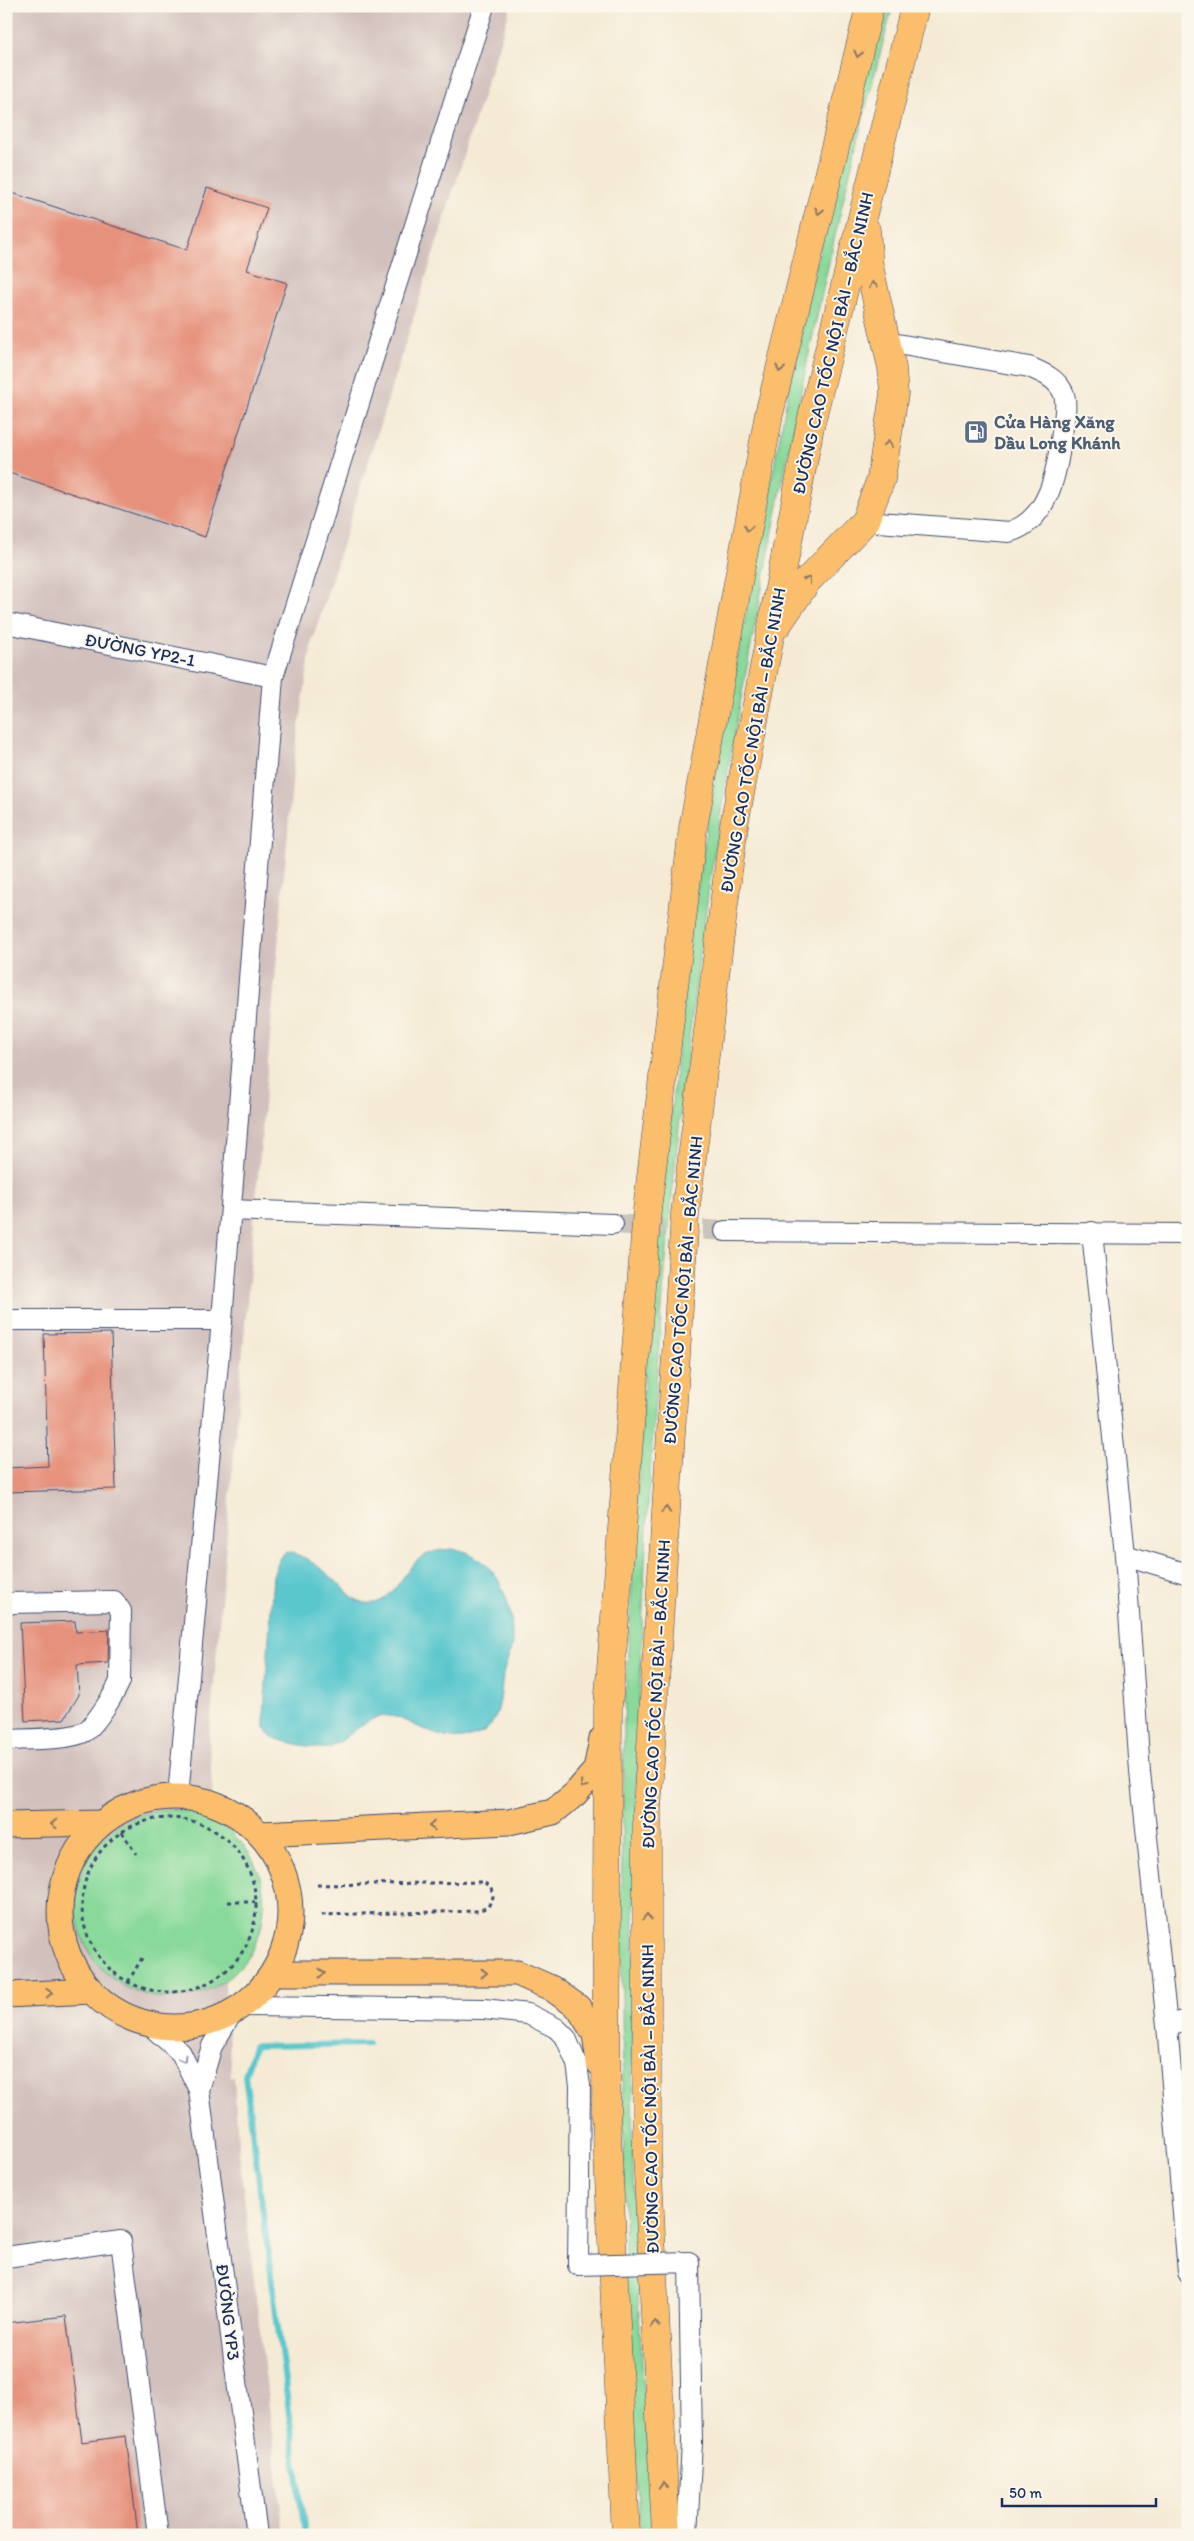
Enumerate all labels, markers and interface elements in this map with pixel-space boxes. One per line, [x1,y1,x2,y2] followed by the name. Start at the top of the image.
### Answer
[854,49,864,57] one-way arrow
[787,190,879,496] street label: ĐƯỜNG CAO TỐC NỘI BÀI – BẮC NINH
[815,207,825,215] one-way arrow
[868,280,879,289] one-way arrow
[775,365,786,374] one-way arrow
[994,411,1121,454] place label: Cửa Hàng Xăng Dầu Long Khánh
[963,419,989,445] fuel station icon: Cửa Hàng Xăng Dầu Long Khánh
[882,440,893,448] one-way arrow
[744,524,754,533] one-way arrow
[803,577,812,586] one-way arrow
[715,586,791,894] street label: ĐƯỜNG CAO TỐC NỘI BÀI – BẮC NINH
[83,628,197,672] street label: ĐƯỜNG YP2-1
[659,1135,707,1445] street label: ĐƯỜNG CAO TỐC NỘI BÀI – BẮC NINH
[661,1505,672,1513] one-way arrow
[637,1539,675,1849] street label: ĐƯỜNG CAO TỐC NỘI BÀI – BẮC NINH
[580,1779,589,1788] one-way arrow
[49,1819,57,1829] one-way arrow
[428,1820,436,1831] one-way arrow
[642,1912,652,1920] one-way arrow
[636,1944,664,2254] street label: ĐƯỜNG CAO TỐC NỘI BÀI – BẮC NINH
[318,1968,326,1978] one-way arrow
[481,1968,489,1978] one-way arrow
[45,1988,53,1999] one-way arrow
[176,2053,186,2062] one-way arrow
[211,2262,245,2362] street label: ĐƯỜNG YP3
[650,2320,661,2328] one-way arrow
[1002,2476,1155,2508] scale bar
[657,2482,668,2490] one-way arrow
[1009,2484,1042,2502] text: 50 m

